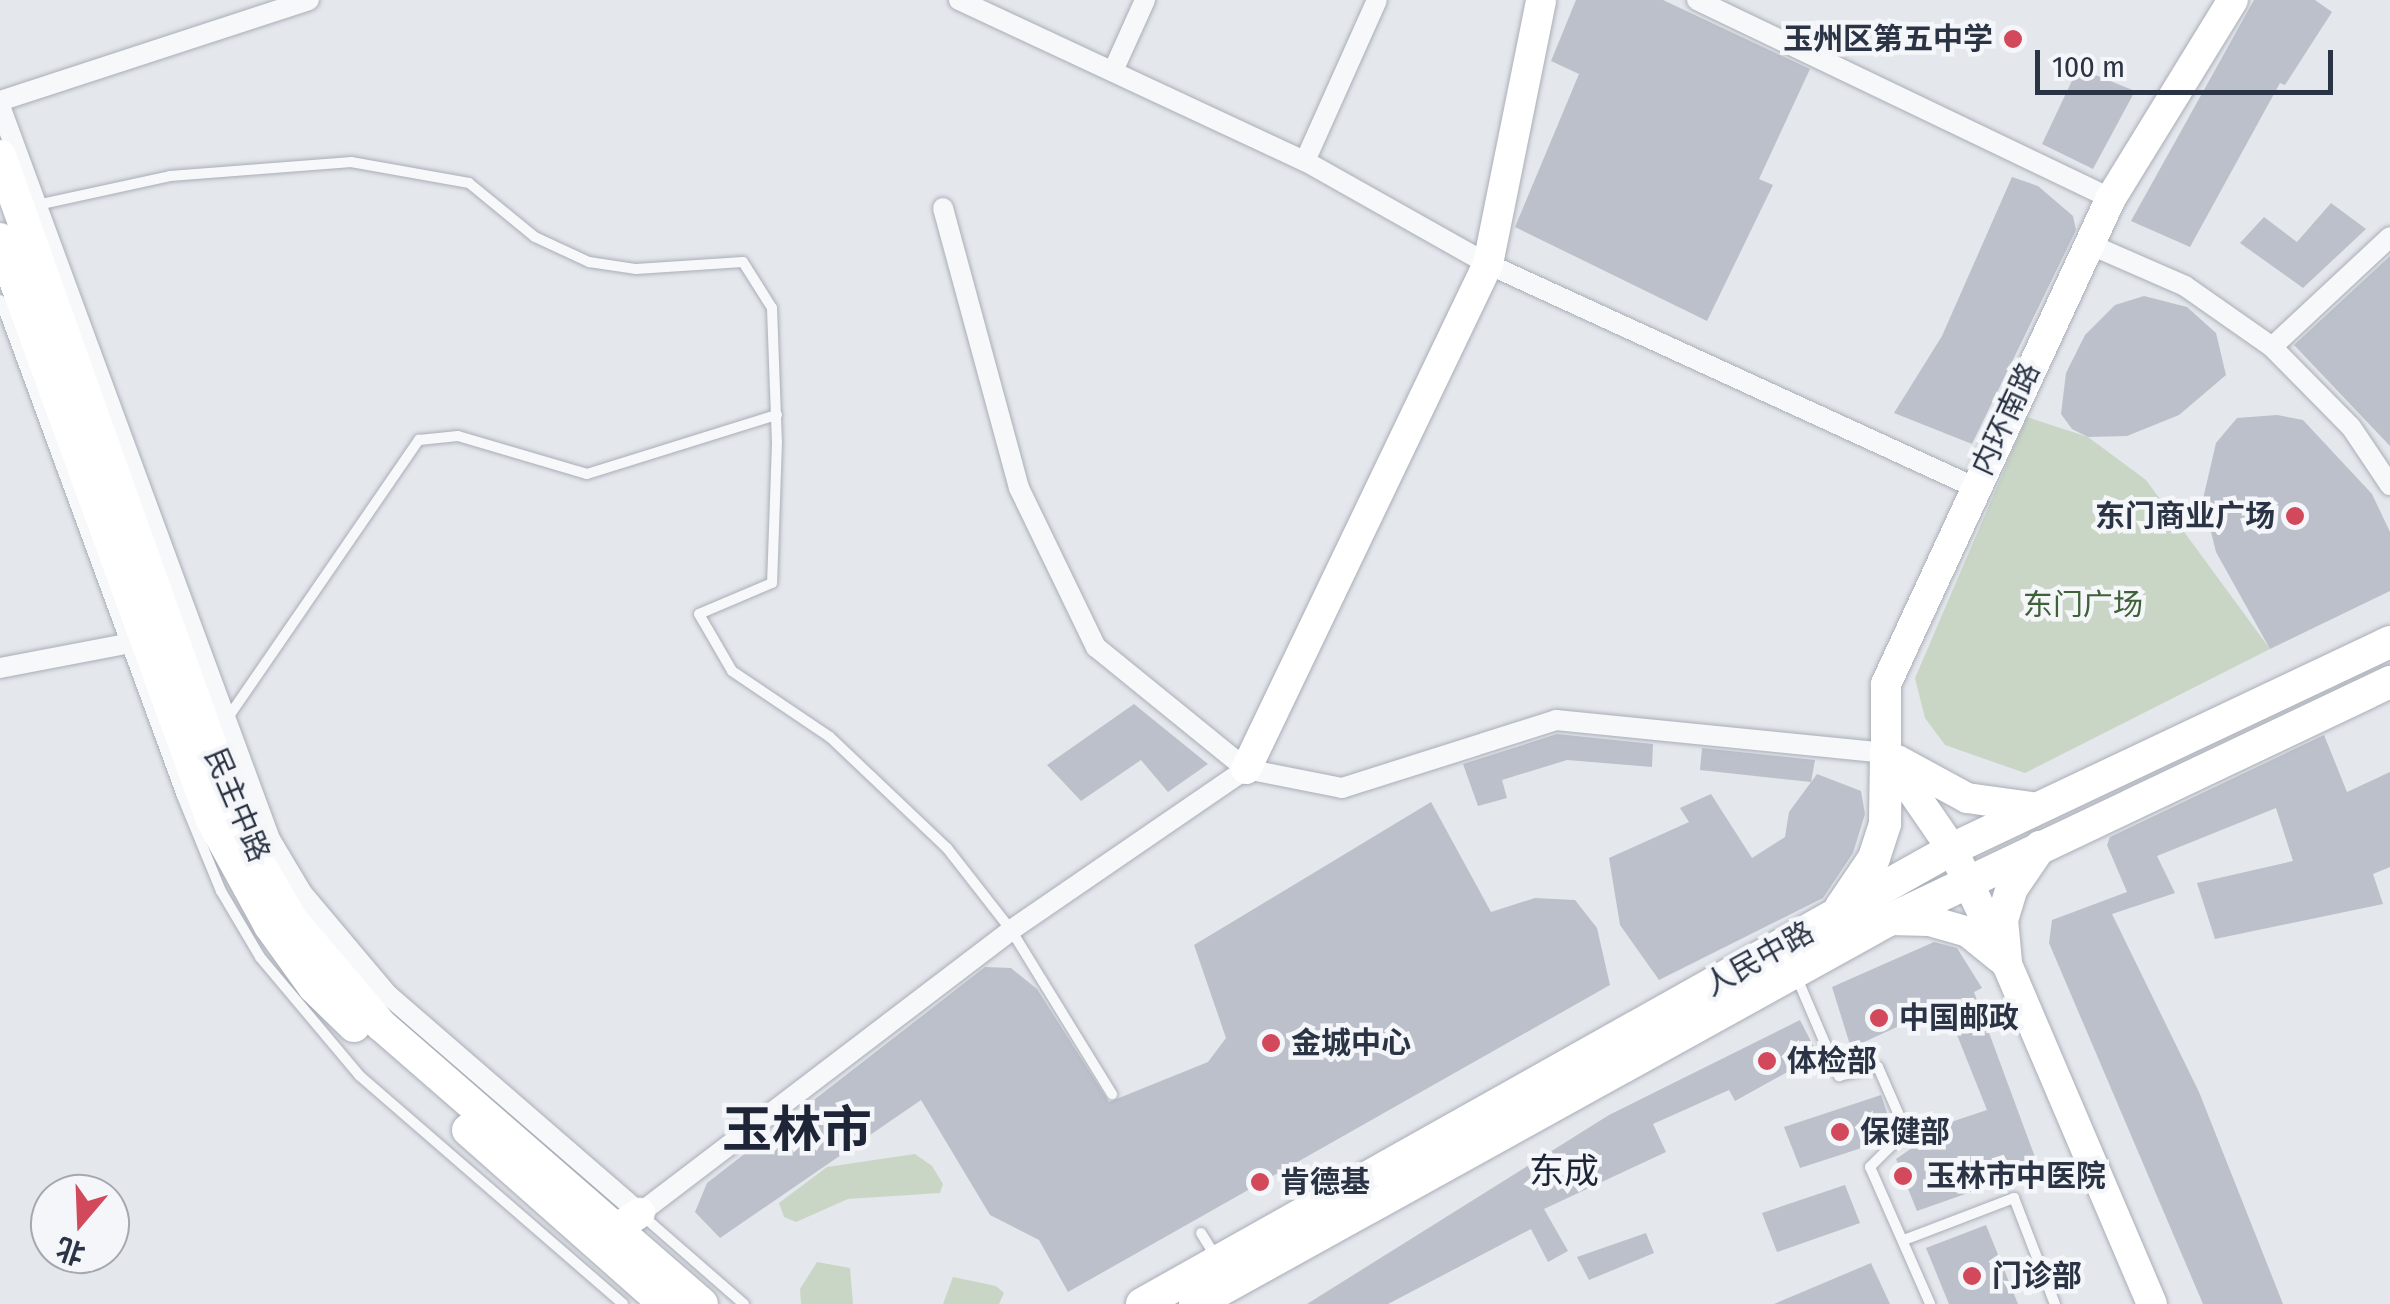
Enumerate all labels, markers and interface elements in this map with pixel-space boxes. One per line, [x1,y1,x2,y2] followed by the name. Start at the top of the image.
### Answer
[1783,21,1993,57] place label: 玉州区第五中学
[2002,28,2024,50] marker: 玉州区第五中学
[2040,30,2338,92] scale bar
[2052,49,2125,85] text: 100 m
[1964,357,2048,481] street label: 内环南路
[2095,498,2275,534] place label: 东门商业广场
[2284,505,2306,527] marker: 东门商业广场
[2023,587,2143,623] park label: 东门广场
[197,743,277,867] street label: 民主中路
[1698,914,1820,1004] street label: 人民中路
[1899,1000,2019,1036] place label: 中国邮政
[1868,1007,1890,1029] marker: 中国邮政
[1291,1025,1411,1061] place label: 金城中心
[1260,1032,1282,1054] marker: 金城中心
[1787,1043,1877,1079] place label: 体检部
[1756,1050,1778,1072] marker: 体检部
[722,1101,872,1161] district label: 玉林市
[1860,1114,1950,1150] place label: 保健部
[1829,1121,1851,1143] marker: 保健部
[1529,1150,1599,1192] district label: 东成
[1926,1158,2106,1194] place label: 玉林市中医院
[1890,1163,1916,1189] marker: 玉林市中医院
[1280,1164,1370,1200] place label: 肯德基
[1249,1171,1271,1193] marker: 肯德基
[30,1174,130,1274] north arrow
[52,1231,89,1271] text: 北
[1992,1258,2082,1294] place label: 门诊部
[1961,1265,1983,1287] marker: 门诊部

